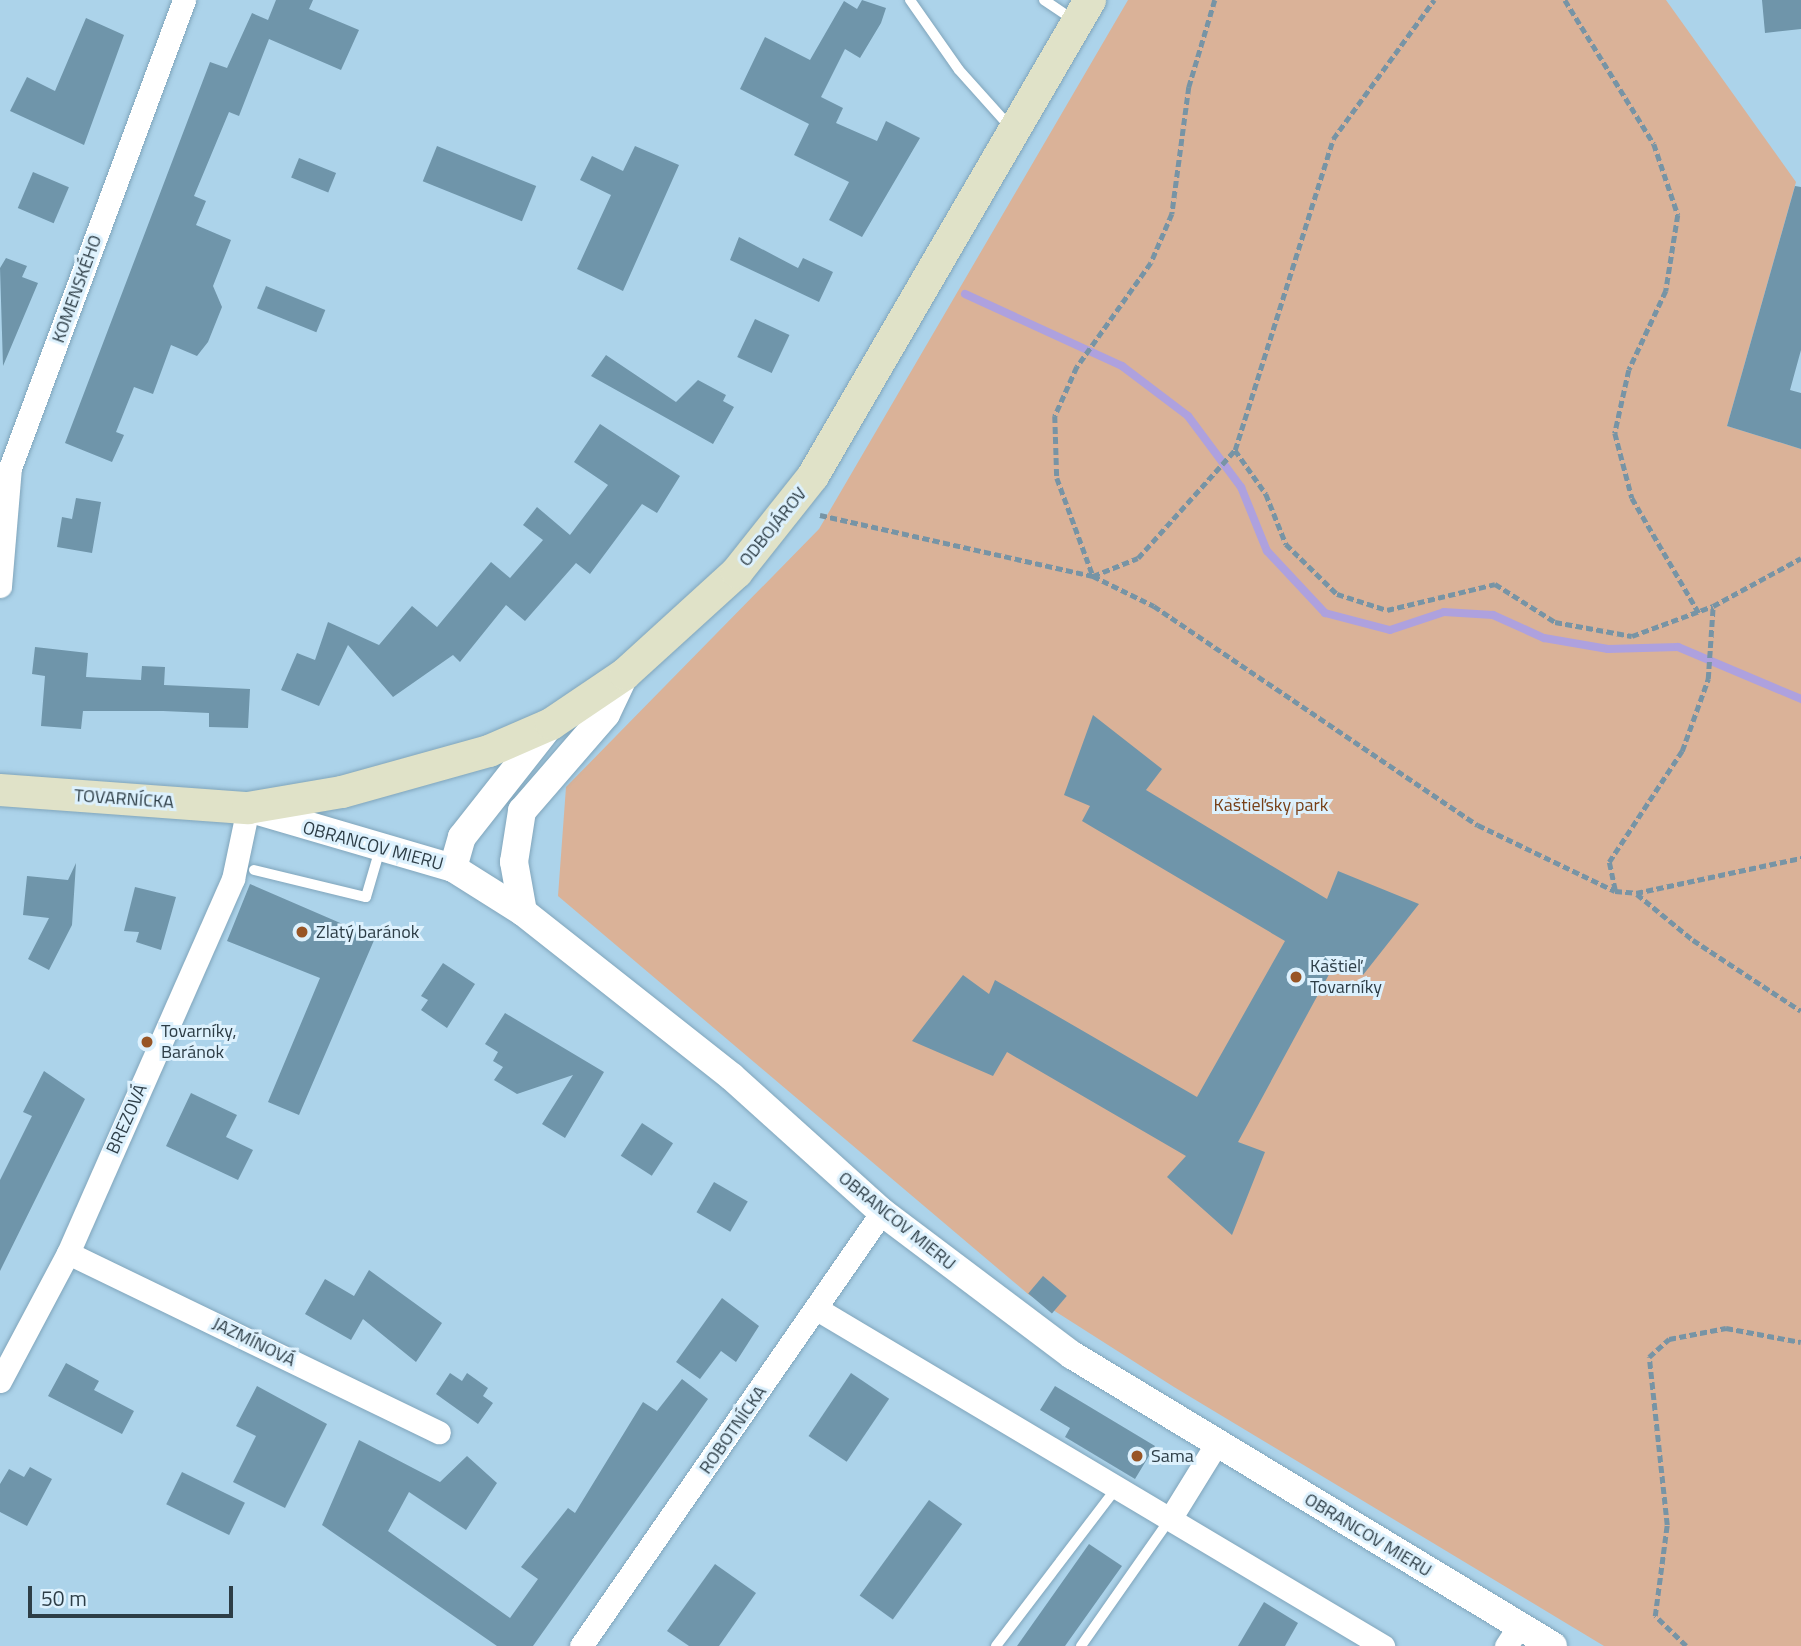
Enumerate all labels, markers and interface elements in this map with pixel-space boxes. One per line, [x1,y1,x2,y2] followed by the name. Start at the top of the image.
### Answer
[48,232,106,346] street label: KOMENSKÉHO
[735,483,811,571] street label: ODBOJÁROV
[73,785,175,813] street label: TOVARNÍCKA
[1214,794,1328,816] park label: Kaštieľsky park
[300,817,446,875] street label: OBRANCOV MIERU
[316,921,419,943] place label: Zlatý baránok
[294,924,310,940] marker: Zlatý baránok
[1310,956,1382,998] place label: Kaštieľ Tovarníky
[1288,969,1304,985] marker: Kaštieľ Tovarníky
[161,1021,236,1064] place label: Tovarníky, Baránok
[139,1034,155,1050] marker: Tovarníky, Baránok
[102,1081,152,1157] street label: BREZOVÁ
[834,1167,960,1275] street label: OBRANCOV MIERU
[209,1313,299,1371] street label: JAZMÍNOVÁ
[695,1382,771,1478] street label: ROBOTNÍCKA
[1151,1445,1194,1467] place label: Sama
[1129,1448,1145,1464] marker: Sama
[1300,1488,1436,1582] street label: OBRANCOV MIERU
[32,1572,236,1616] scale bar
[41,1582,87,1614] text: 50 m

